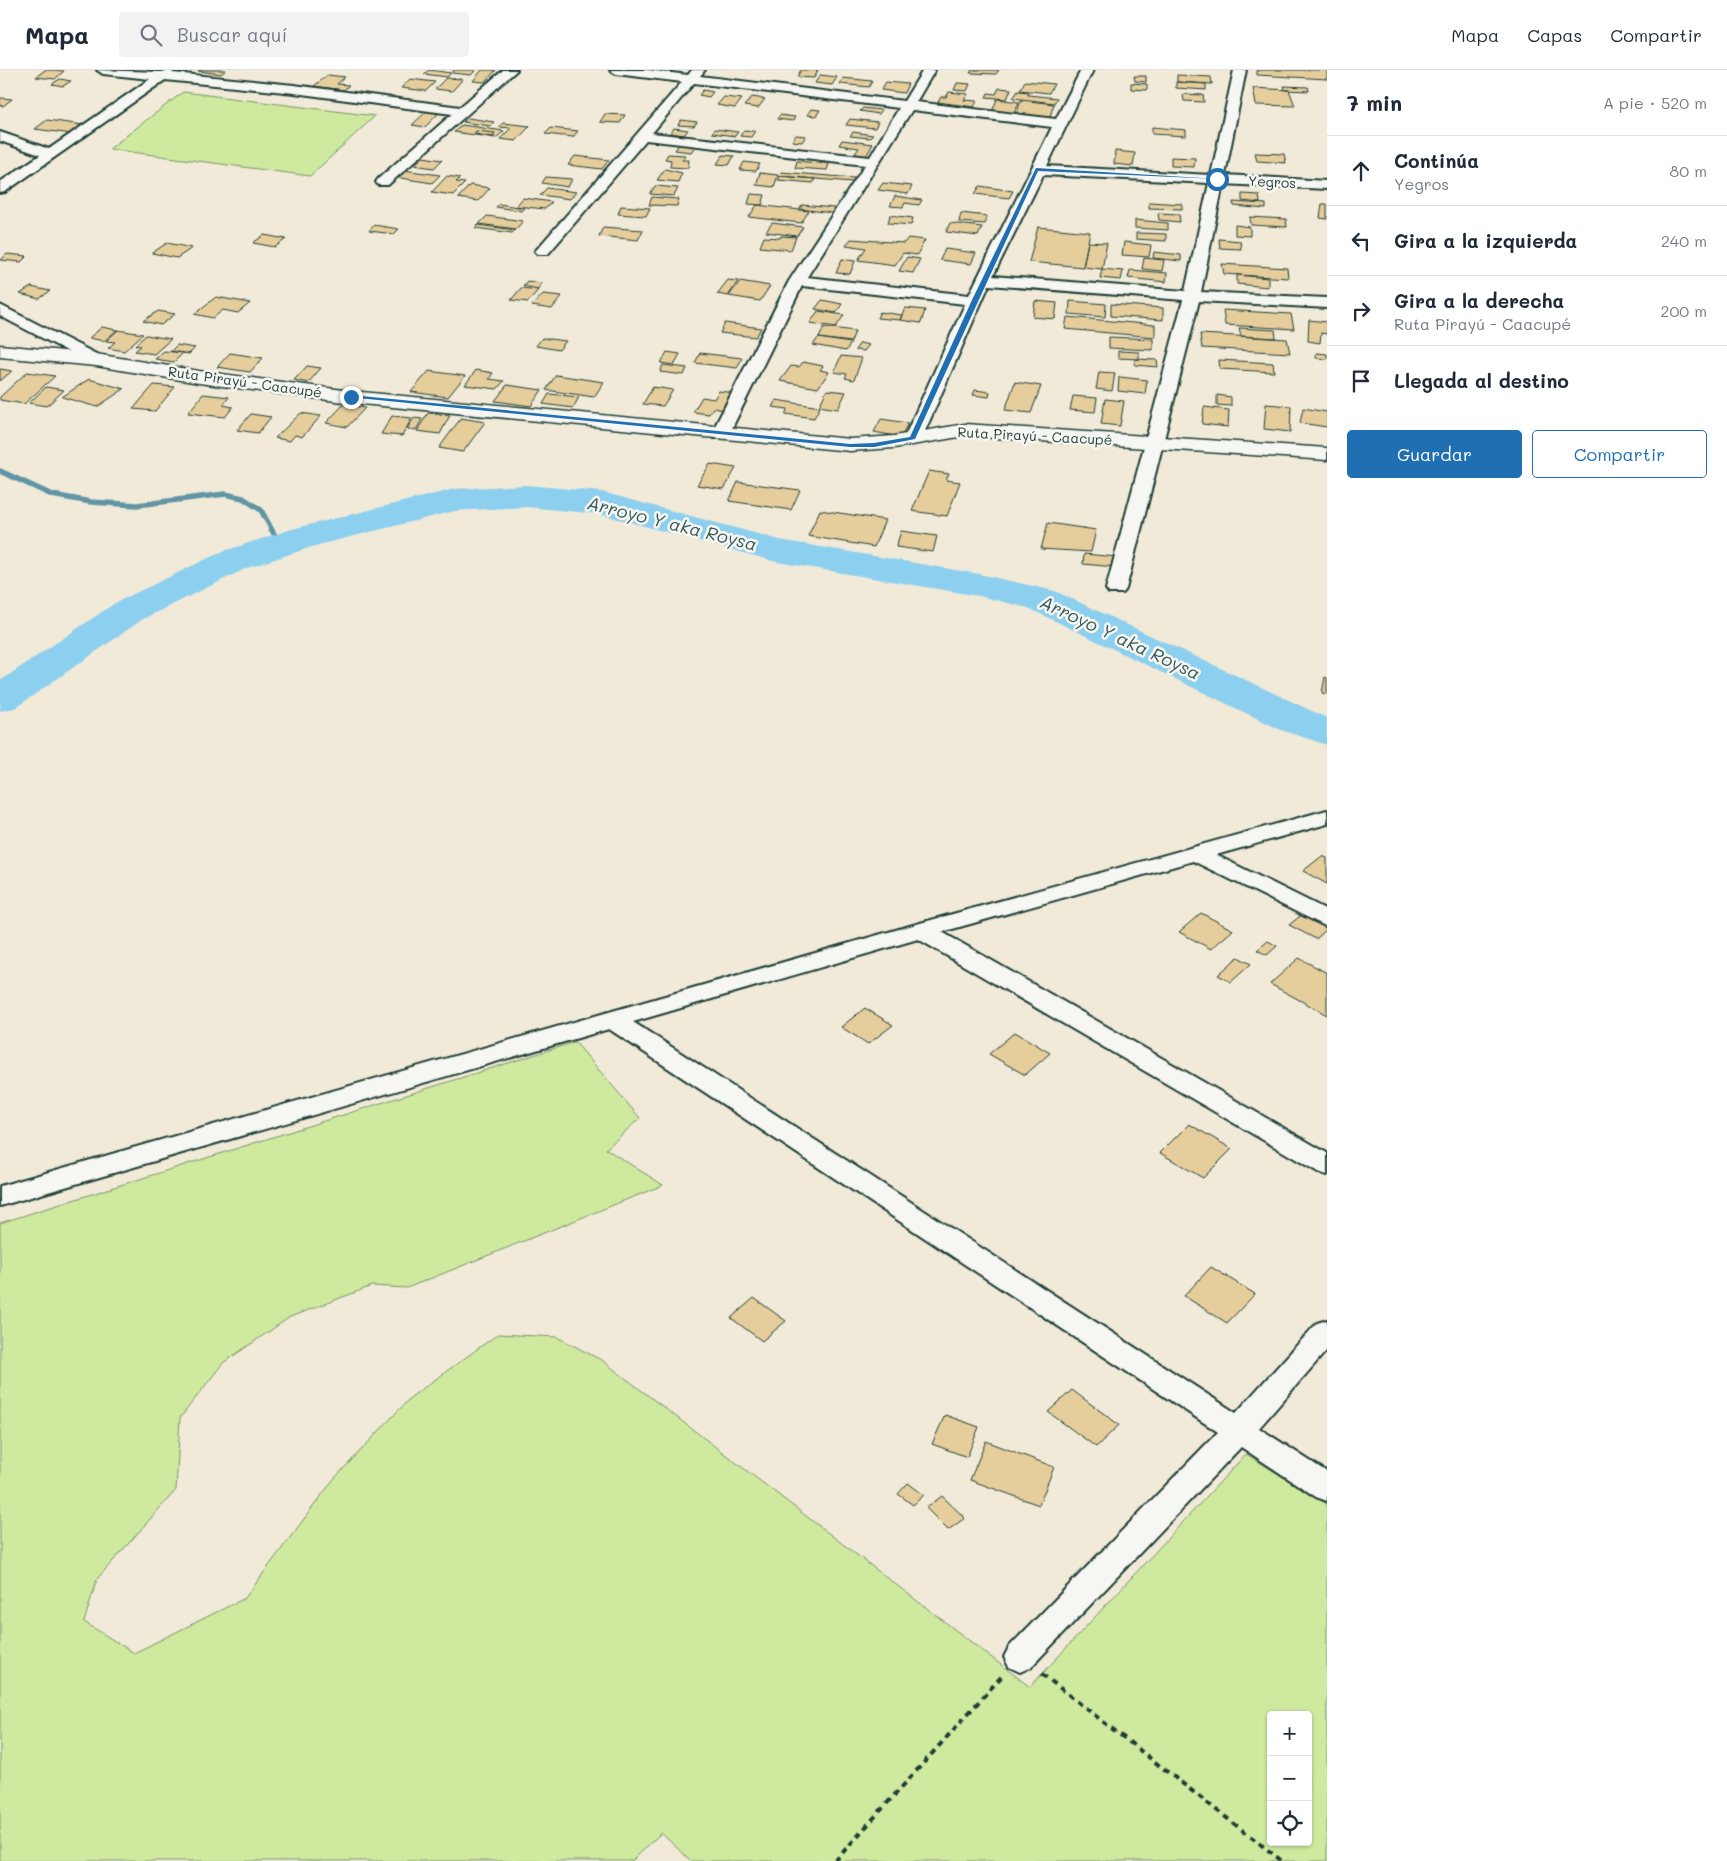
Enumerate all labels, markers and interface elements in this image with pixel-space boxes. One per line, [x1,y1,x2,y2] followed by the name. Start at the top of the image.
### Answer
[119,12,469,57] search box
[25,19,89,50] text: Mapa
[137,21,165,49] icon: search
[177,22,287,47] text: Buscar aquí
[1451,23,1499,47] text: Mapa
[1527,23,1582,47] text: Capas
[1610,23,1702,47] text: Compartir
[1347,89,1402,116] text: 7 min
[1603,92,1707,113] text: A pie · 520 m
[1394,148,1479,173] text: Continúa
[1347,157,1375,185] icon: ahead
[1670,160,1707,181] text: 80 m
[1206,168,1229,191] route start
[1248,171,1297,192] street label: Yegros
[1394,173,1449,194] text: Yegros
[1347,227,1375,255] icon: left
[1394,228,1577,253] text: Gira a la izquierda
[1661,230,1707,251] text: 240 m
[1394,288,1564,313] text: Gira a la derecha
[1347,297,1375,325] icon: right
[1660,300,1707,321] text: 200 m
[1394,313,1571,334] text: Ruta Pirayú - Caacupé
[167,361,323,402] street label: Ruta Pirayú - Caacupé
[1347,367,1375,395] icon: arrive
[1394,368,1569,393] text: Llegada al destino
[340,386,363,409] route end
[957,422,1113,449] street label: Ruta Pirayú - Caacupé
[1347,430,1522,478] button: Guardar
[1532,430,1707,478] button: Compartir
[585,490,760,556] water label: Arroyo Y aka Roysa
[1037,589,1204,685] water label: Arroyo Y aka Roysa
[1267,1711,1312,1846] map controls
[1267,1711,1312,1756] button: +
[1267,1756,1312,1801] button: −
[1267,1801,1312,1846] button: locate

